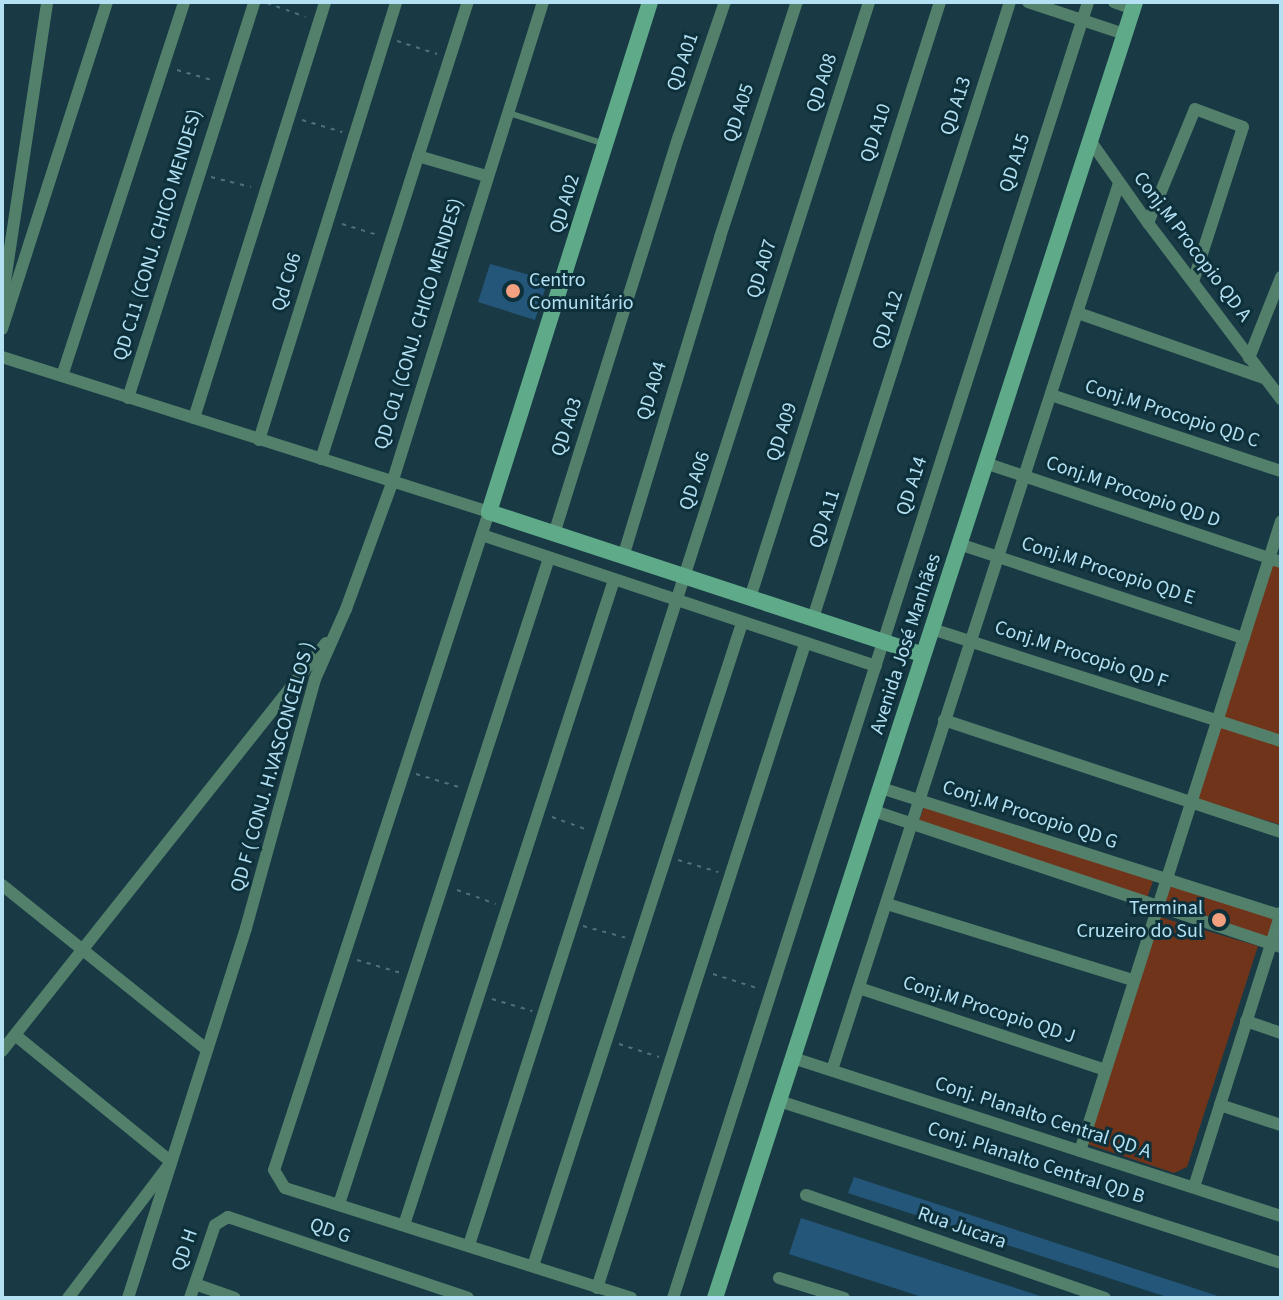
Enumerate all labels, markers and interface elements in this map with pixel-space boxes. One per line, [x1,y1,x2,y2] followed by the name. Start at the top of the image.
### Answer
[662,30,704,94] street label: QD A01
[801,51,843,115] street label: QD A08
[935,74,977,138] street label: QD A13
[718,81,760,145] street label: QD A05
[855,101,897,165] street label: QD A10
[108,106,208,364] street label: QD C11 (CONJ. CHICO MENDES)
[994,131,1036,195] street label: QD A15
[1128,167,1256,327] street label: Conj.M Procopio QD A
[545,172,585,236] street label: QD A02
[369,195,469,453] street label: QD C01 (CONJ. CHICO MENDES)
[742,237,782,301] street label: QD A07
[267,250,307,314] street label: Qd C06
[529,268,634,315] place label: Centro Comunitário
[504,282,522,300] marker: Centro Comunitário
[867,288,909,352] street label: QD A12
[632,359,672,423] street label: QD A04
[1082,374,1262,454] street label: Conj.M Procopio QD C
[546,395,588,459] street label: QD A03
[761,400,803,464] street label: QD A09
[674,449,716,513] street label: QD A06
[1043,451,1223,533] street label: Conj.M Procopio QD D
[891,454,933,518] street label: QD A14
[804,487,846,551] street label: QD A11
[1018,532,1198,610] street label: Conj.M Procopio QD E
[865,551,947,737] street label: Avenida José Manhães
[991,616,1171,694] street label: Conj.M Procopio QD F
[226,639,320,895] street label: QD F ( CONJ. H.VASCONCELOS )
[939,775,1121,855] street label: Conj.M Procopio QD G
[1076,896,1203,943] place label: Terminal Cruzeiro do Sul
[1210,911,1228,929] marker: Terminal Cruzeiro do Sul
[900,971,1078,1049] street label: Conj.M Procopio QD J
[932,1072,1154,1164] street label: Conj. Planalto Central QD A
[924,1116,1148,1210] street label: Conj. Planalto Central QD B
[914,1202,1010,1254] street label: Rua Jucara
[306,1213,354,1249] street label: QD G
[167,1226,203,1274] street label: QD H

